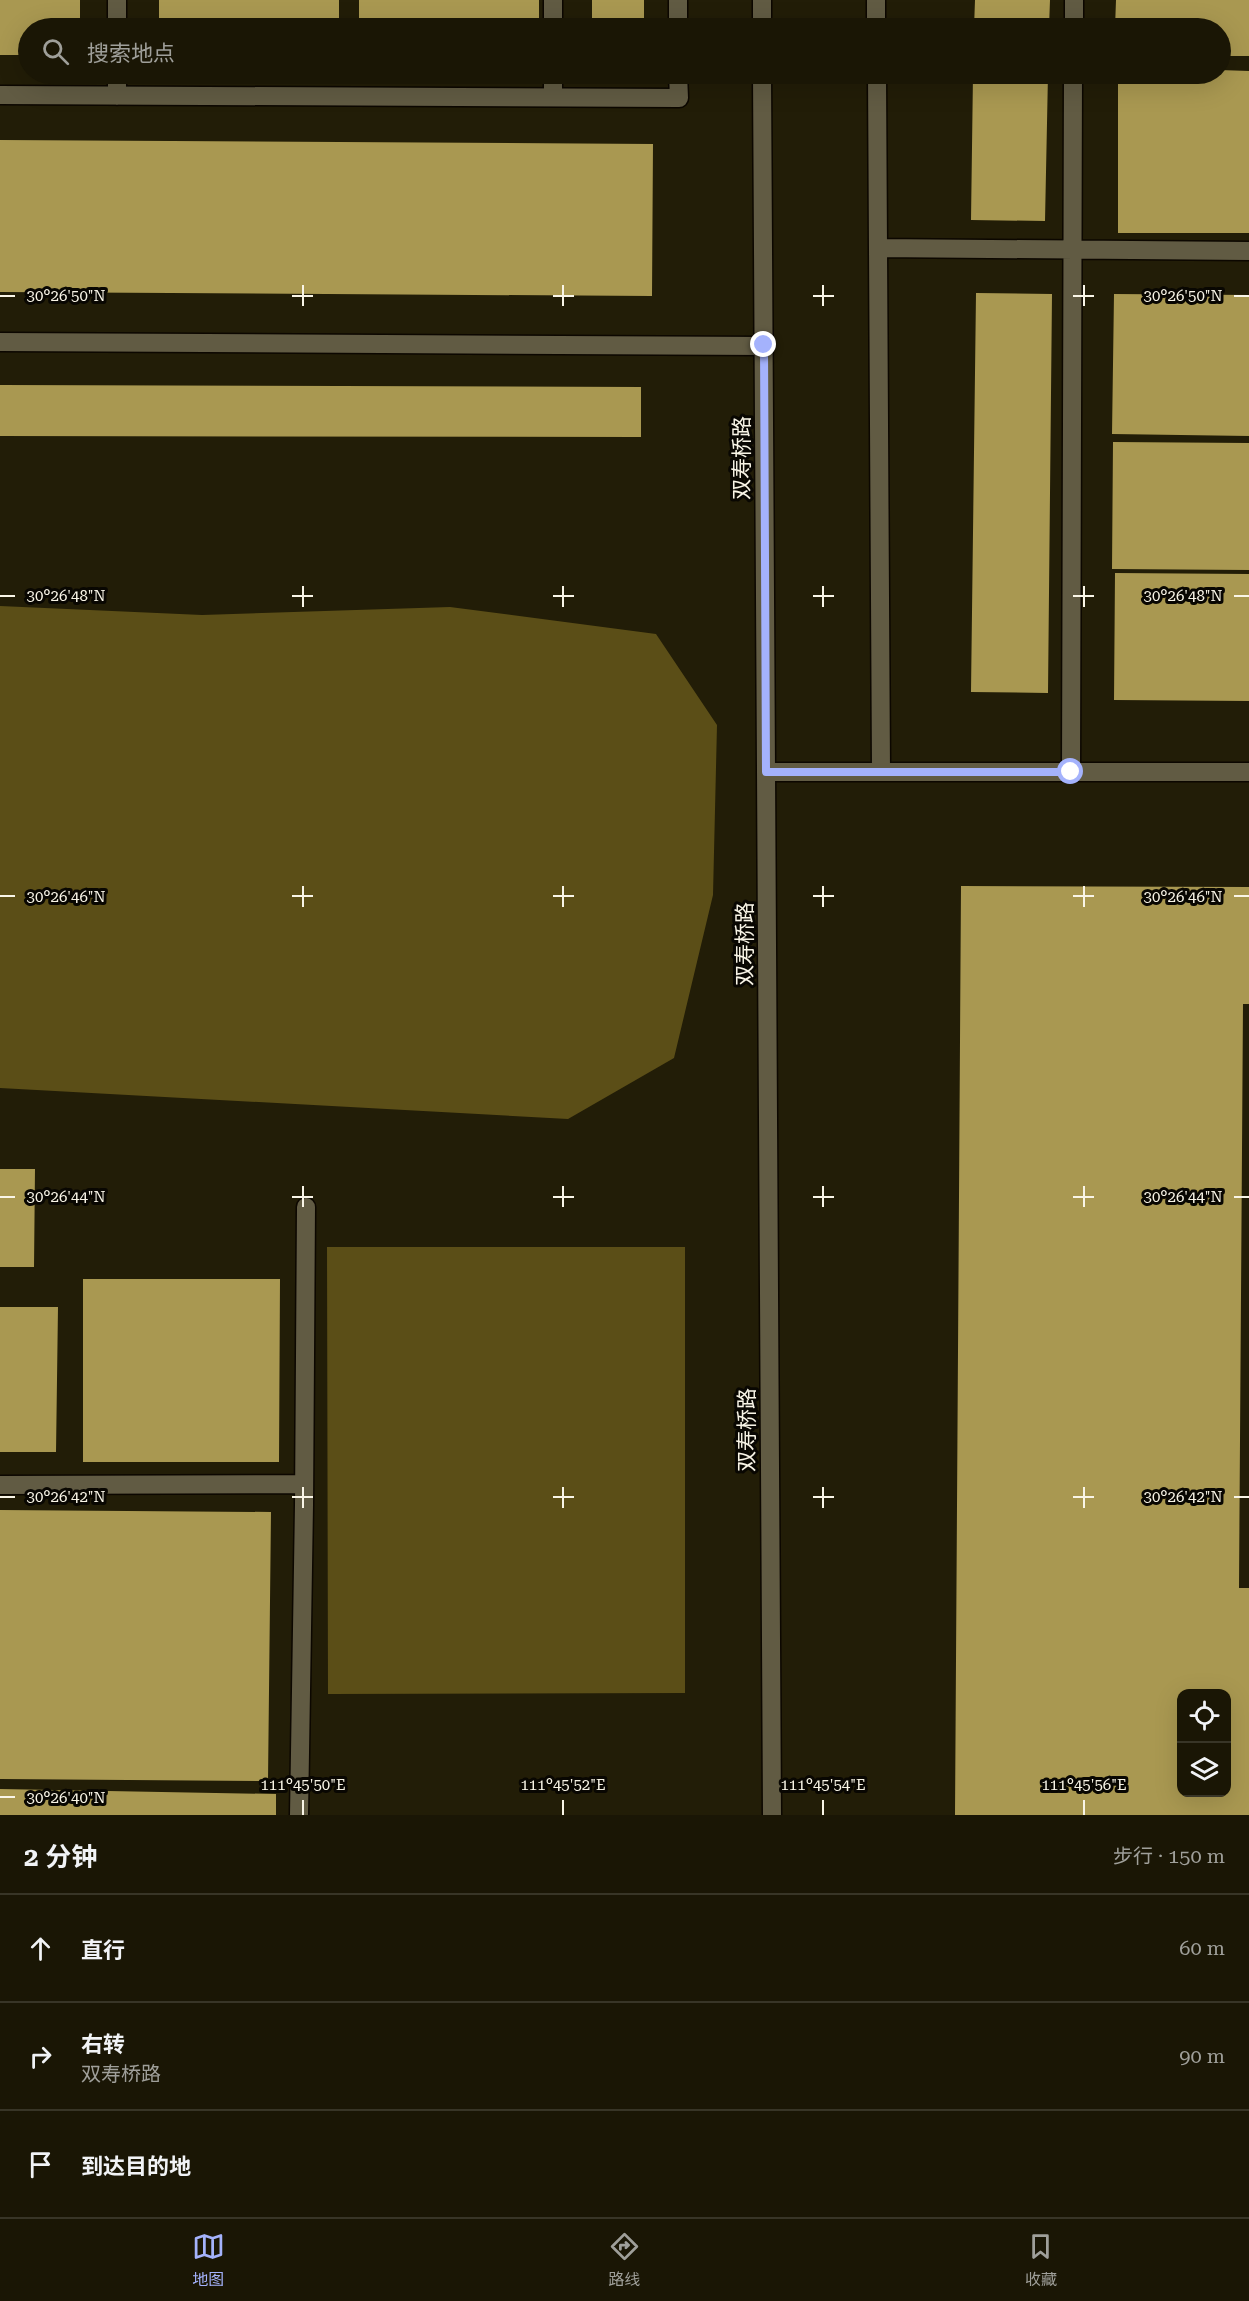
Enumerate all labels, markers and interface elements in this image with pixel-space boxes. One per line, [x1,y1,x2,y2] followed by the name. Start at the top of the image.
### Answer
[18,18,1231,84] search box
[39,35,72,68] icon: search
[87,41,175,66] text: 搜索地点
[26,287,106,305] text: 30°26'50"N
[1143,287,1223,305] text: 30°26'50"N
[750,331,776,357] route end
[730,416,754,500] street label: 双寿桥路
[26,587,106,605] text: 30°26'48"N
[1143,587,1223,605] text: 30°26'48"N
[1057,758,1083,784] route start
[26,888,106,906] text: 30°26'46"N
[1143,888,1223,906] text: 30°26'46"N
[733,902,757,986] street label: 双寿桥路
[26,1188,106,1206] text: 30°26'44"N
[1143,1188,1223,1206] text: 30°26'44"N
[735,1388,759,1472] street label: 双寿桥路
[26,1488,106,1506] text: 30°26'42"N
[1143,1488,1223,1506] text: 30°26'42"N
[1177,1689,1231,1797] map controls
[1177,1689,1231,1743] button: locate
[1177,1743,1231,1797] button: layers
[260,1776,346,1794] text: 111°45'50"E
[520,1776,606,1794] text: 111°45'52"E
[780,1776,866,1794] text: 111°45'54"E
[1041,1776,1127,1794] text: 111°45'56"E
[26,1789,106,1807] text: 30°26'40"N
[24,1842,97,1872] text: 2 分钟
[1113,1844,1225,1868] text: 步行 · 150 m
[24,1932,57,1965] icon: ahead
[1179,1936,1225,1960] text: 60 m
[81,1938,125,1963] text: 直行
[81,2032,125,2057] text: 右转
[24,2040,57,2073] icon: right
[1179,2044,1225,2068] text: 90 m
[81,2062,161,2086] text: 双寿桥路
[24,2148,57,2181] icon: arrive
[81,2154,191,2179] text: 到达目的地
[192,2230,225,2290] tab: 地图
[608,2230,641,2290] tab: 路线
[1024,2230,1057,2290] tab: 收藏

